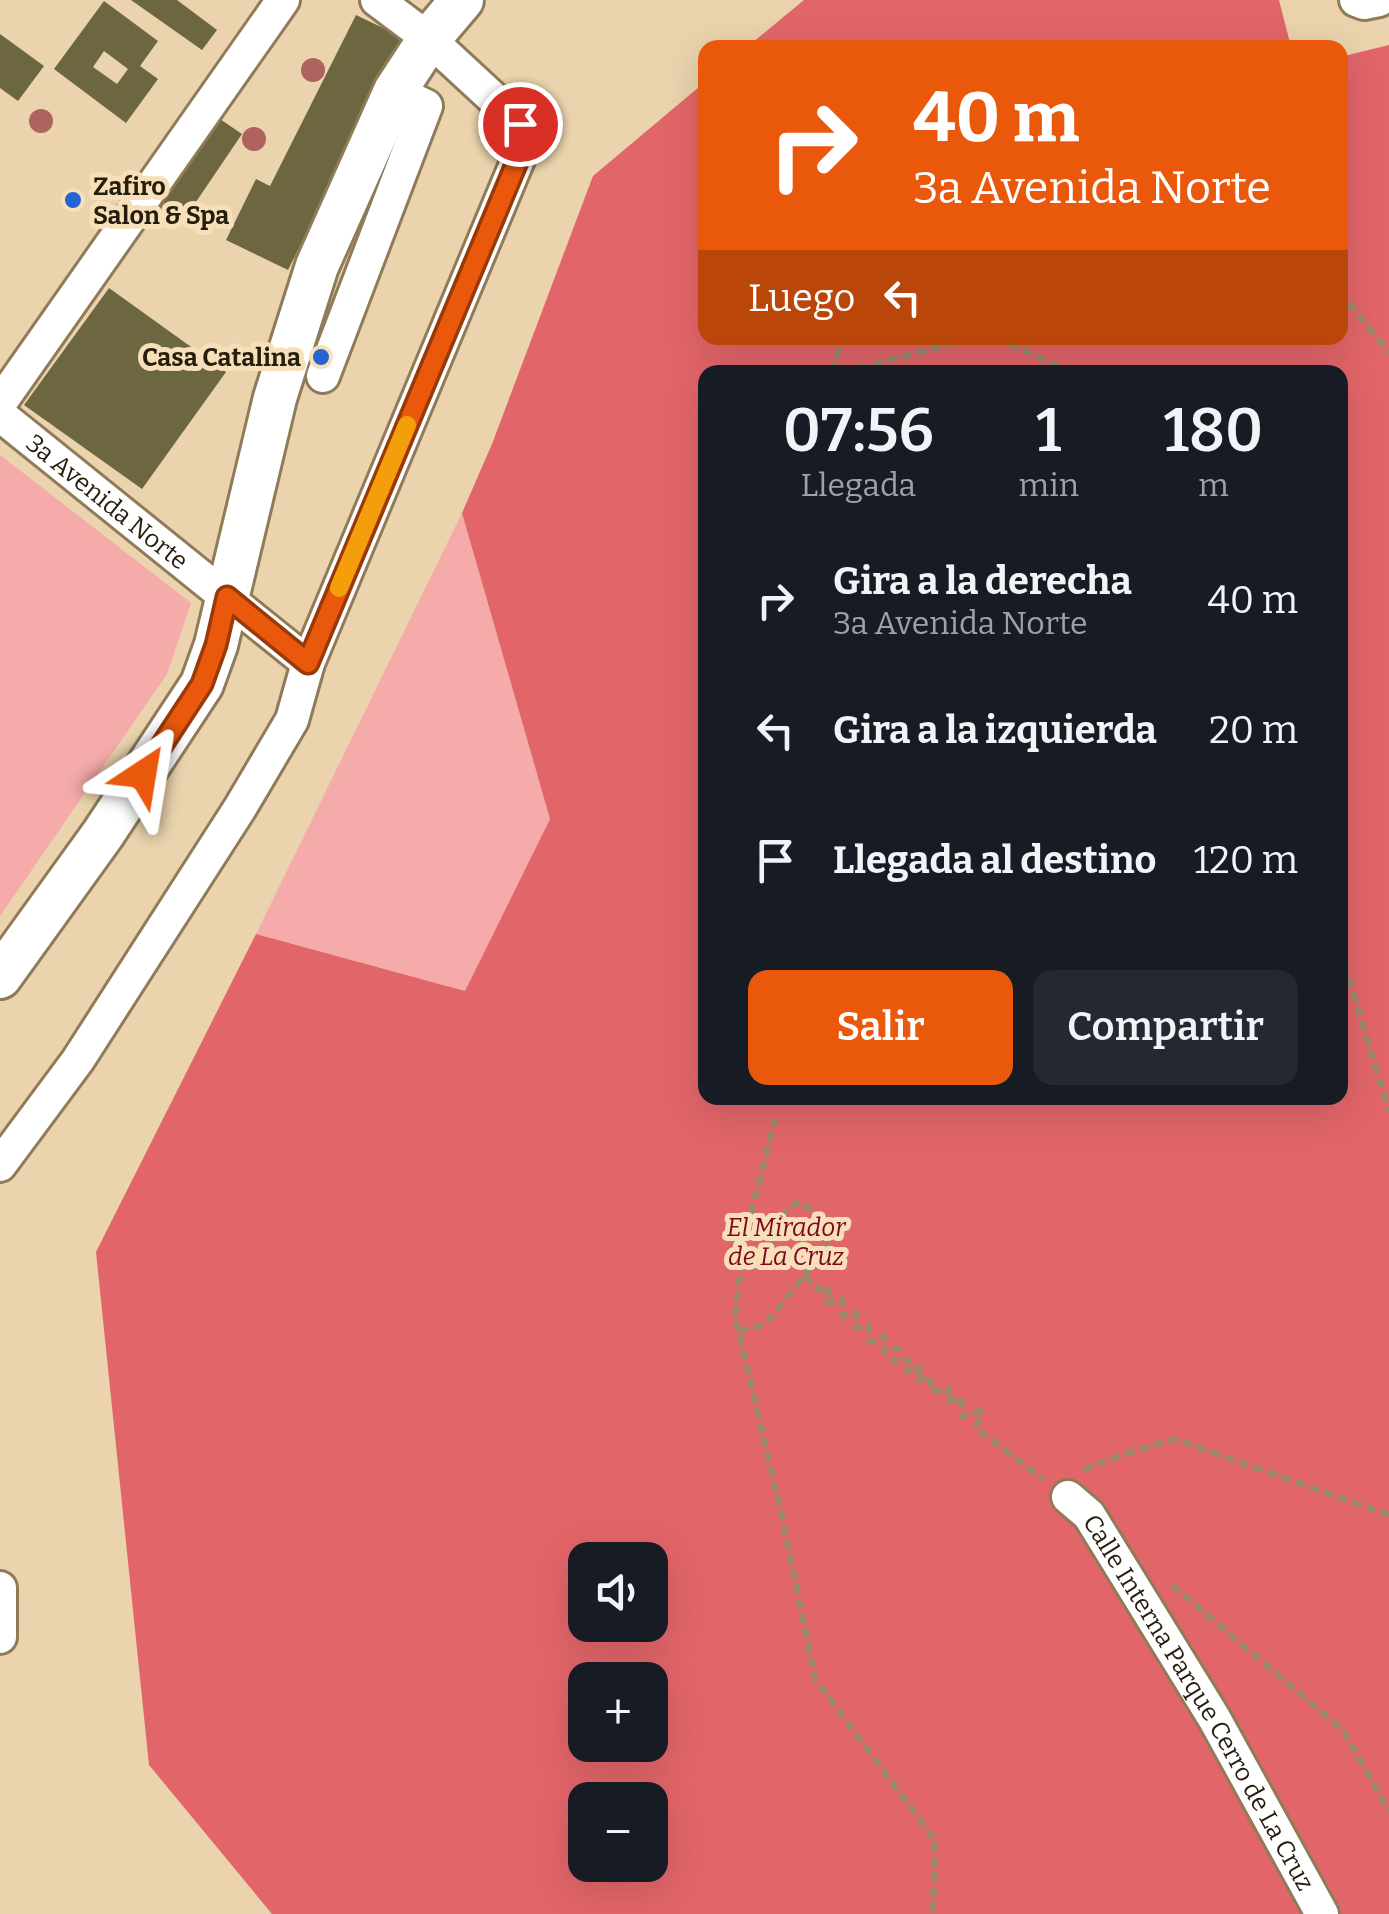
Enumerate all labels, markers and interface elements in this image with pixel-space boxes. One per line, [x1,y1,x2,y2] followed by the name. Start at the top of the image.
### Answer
[913,76,1079,160] text: 40 m
[748,80,878,210] icon: right
[478,82,563,167] pin
[493,97,548,152] icon: arrive
[913,161,1271,215] text: 3a Avenida Norte
[93,172,229,231] place label: Zafiro Salon & Spa
[62,189,84,211] marker: Zafiro Salon & Spa
[875,270,930,325] icon: left
[748,275,855,321] text: Luego
[142,343,301,373] place label: Casa Catalina
[310,346,332,368] marker: Casa Catalina
[783,395,934,467] text: 07:56
[1036,395,1061,467] text: 1
[1164,395,1263,467] text: 180
[20,428,194,576] street label: 3a Avenida Norte
[801,466,916,504] text: Llegada
[1019,466,1079,504] text: min
[1198,466,1229,504] text: m
[833,558,1132,604] text: Gira a la derecha
[748,573,803,628] icon: right
[1208,577,1298,623] text: 40 m
[833,604,1088,642] text: 3a Avenida Norte
[748,703,803,758] icon: left
[833,707,1157,753] text: Gira a la izquierda
[1209,707,1298,753] text: 20 m
[91,722,195,826] position arrow
[748,833,803,888] icon: arrive
[833,837,1156,883] text: Llegada al destino
[1194,837,1298,883] text: 120 m
[748,970,1013,1085] button: Salir
[1033,970,1298,1085] button: Compartir
[727,1213,846,1272] park label: El Mirador de La Cruz
[1076,1509,1320,1896] street label: Calle Interna Parque Cerro de La Cruz
[568,1542,668,1882] map controls
[568,1542,668,1642] button: sound
[568,1662,668,1762] button: +
[568,1782,668,1882] button: −

